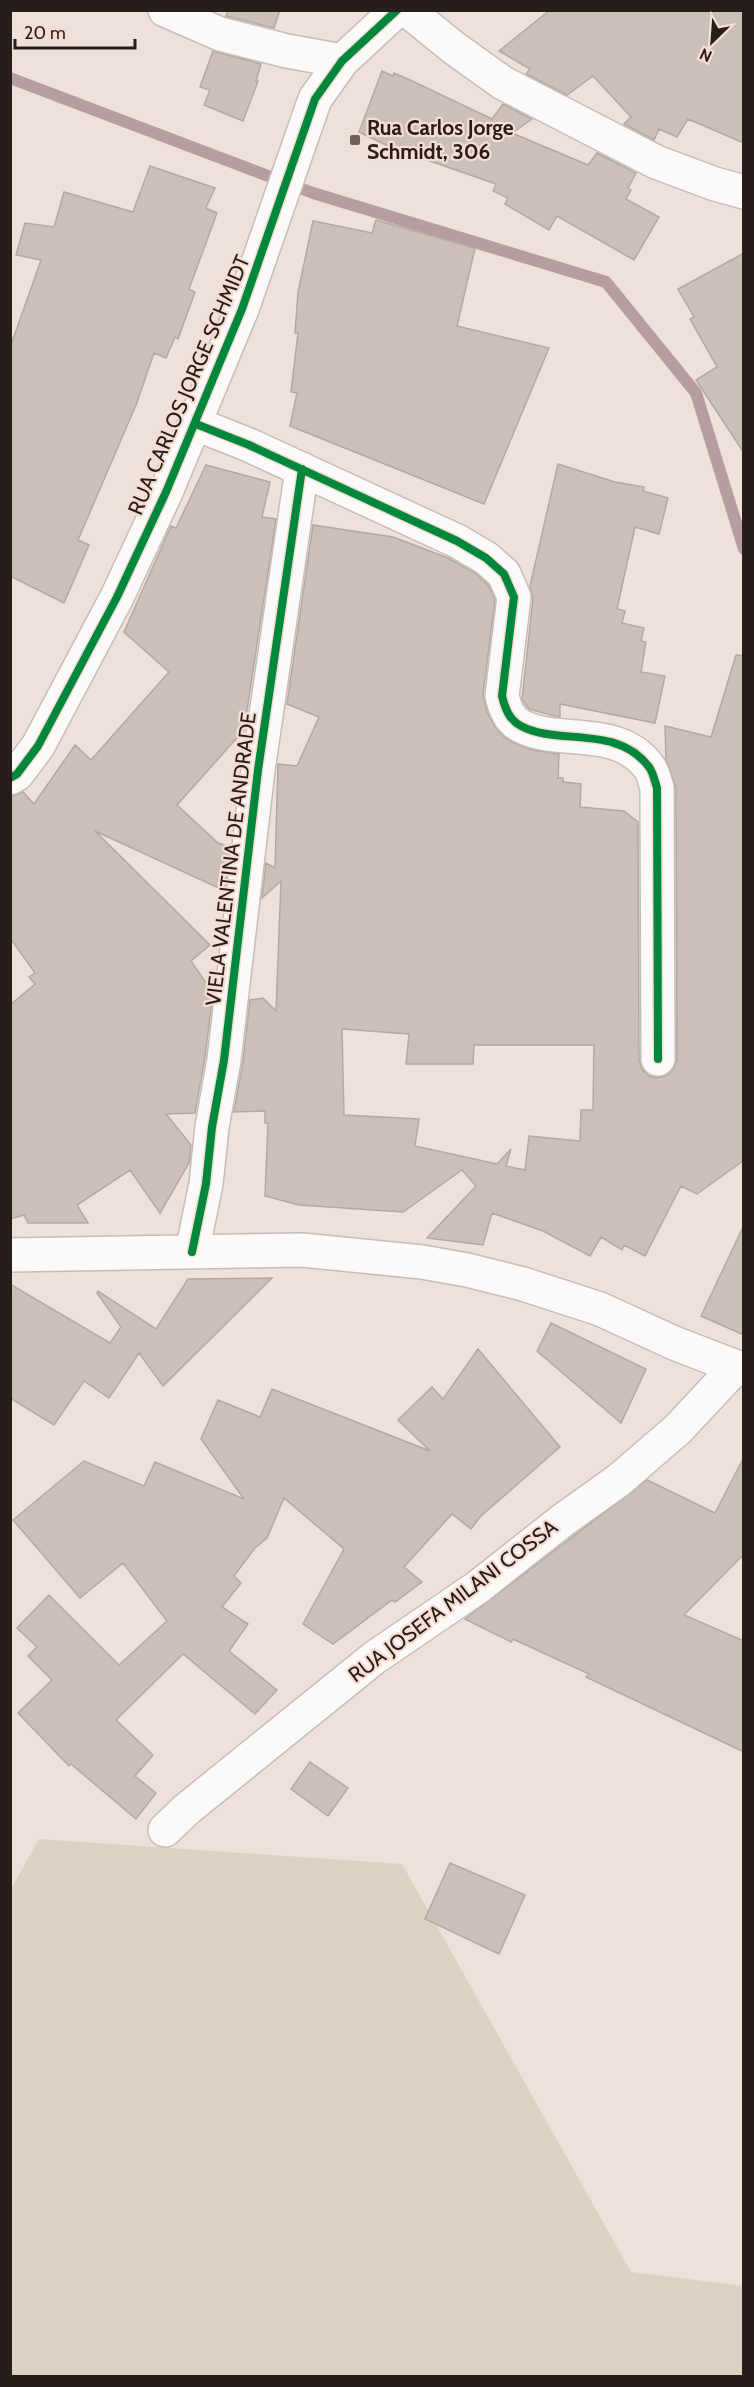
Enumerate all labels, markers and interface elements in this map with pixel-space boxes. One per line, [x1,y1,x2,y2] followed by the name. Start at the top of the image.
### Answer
[15,12,135,50] scale bar
[682,12,742,72] north arrow
[24,22,66,44] text: 20 m
[697,44,715,66] text: N
[367,115,514,164] place label: Rua Carlos Jorge Schmidt, 306
[348,133,362,147] marker: Rua Carlos Jorge Schmidt, 306
[122,251,255,518] street label: RUA CARLOS JORGE SCHMIDT
[200,711,261,1007] street label: VIELA VALENTINA DE ANDRADE
[343,1514,562,1687] street label: RUA JOSEFA MILANI COSSA

